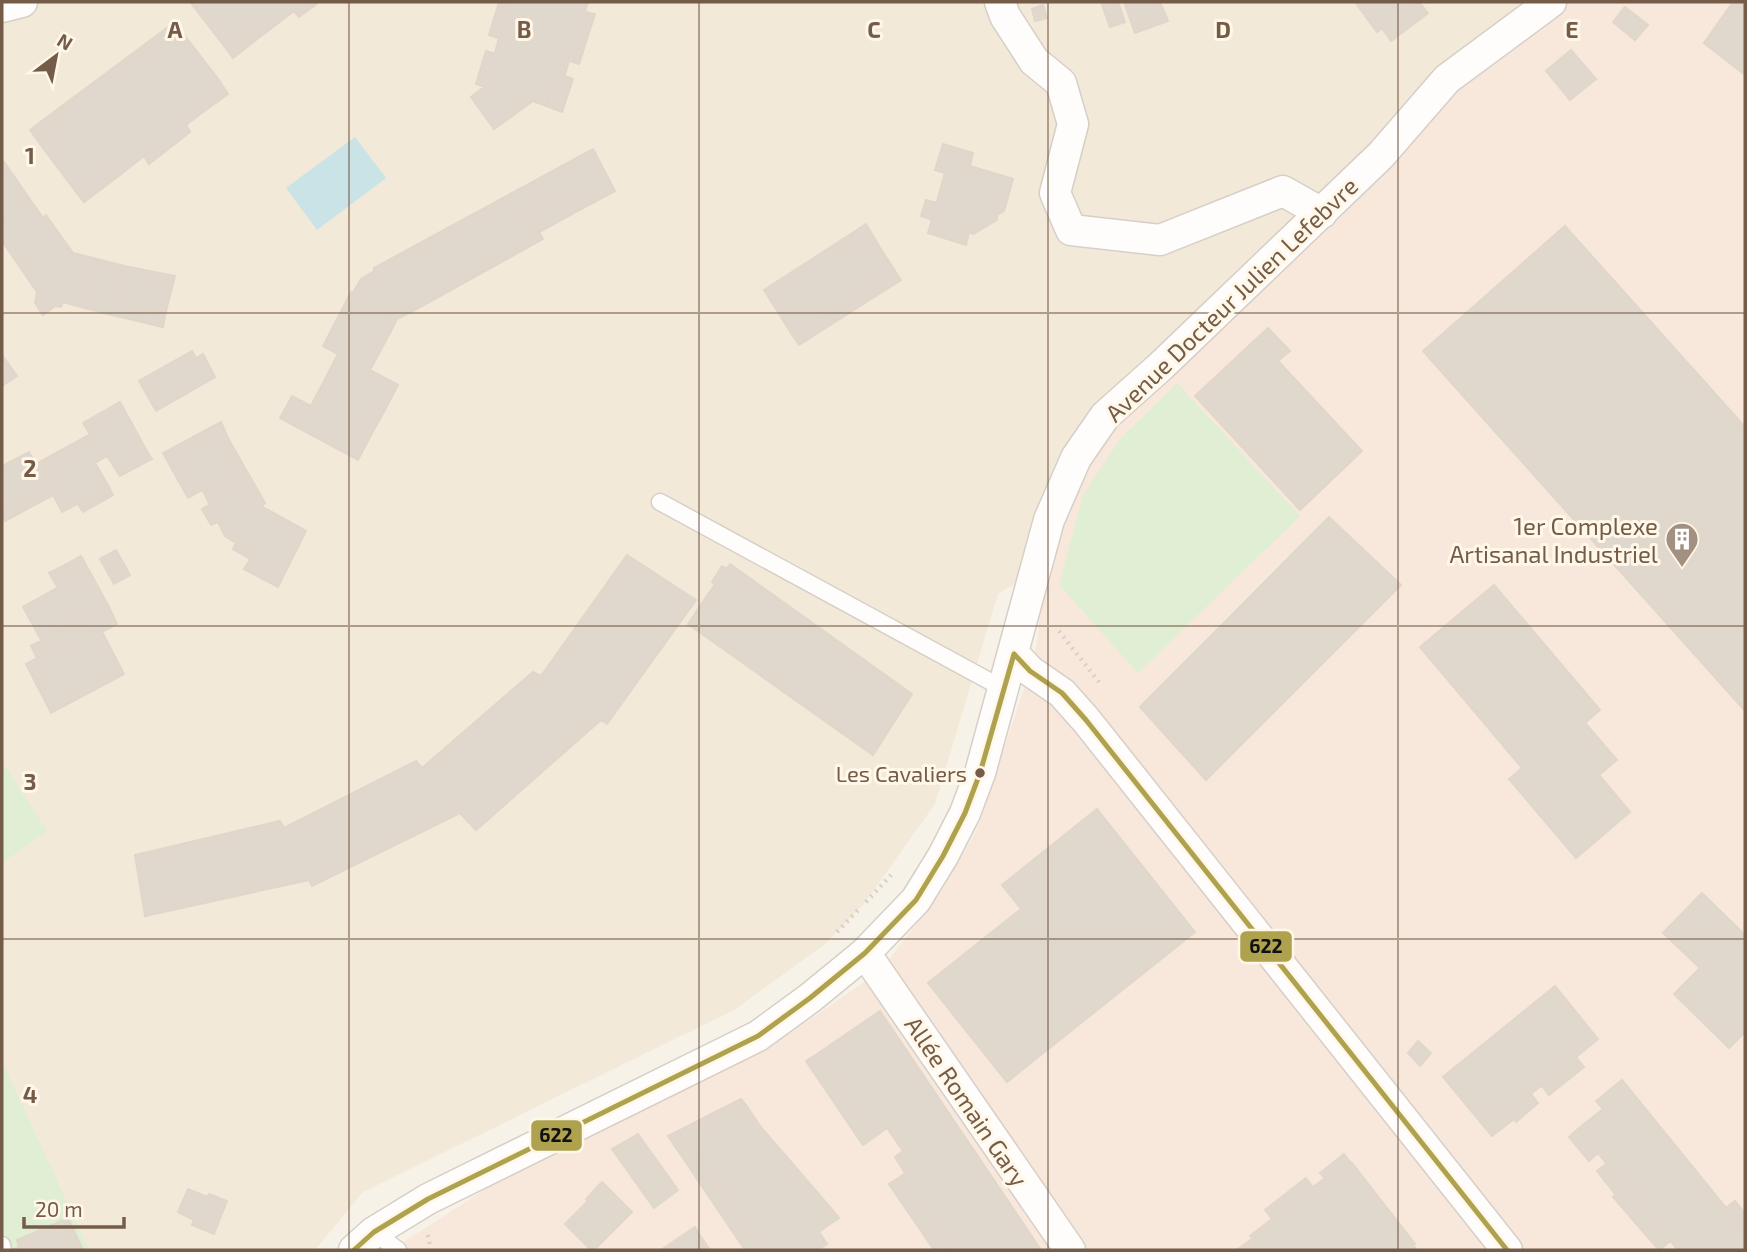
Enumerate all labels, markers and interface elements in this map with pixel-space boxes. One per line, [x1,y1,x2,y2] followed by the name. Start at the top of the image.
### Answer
[167,15,183,43] text: A
[517,15,531,43] text: B
[867,15,881,43] text: C
[1215,15,1231,43] text: D
[1565,15,1579,43] text: E
[21,21,91,91] north arrow
[53,28,77,55] text: N
[25,141,35,169] text: 1
[1099,171,1363,427] street label: Avenue Docteur Julien Lefebvre
[23,454,37,482] text: 2
[1449,511,1658,568] place label: 1er Complexe Artisanal Industriel
[1663,520,1701,569] building icon: 1er Complexe Artisanal Industriel
[836,760,967,786] place label: Les Cavaliers
[973,766,987,780] marker: Les Cavaliers
[23,767,37,795] text: 3
[1239,930,1293,963] line badge: 622
[1249,934,1283,957] text: 622
[899,1011,1035,1192] street label: Allée Romain Gary
[23,1080,37,1108] text: 4
[530,1119,583,1152] line badge: 622
[539,1123,573,1146] text: 622
[24,1186,124,1230] scale bar
[35,1196,83,1221] text: 20 m

